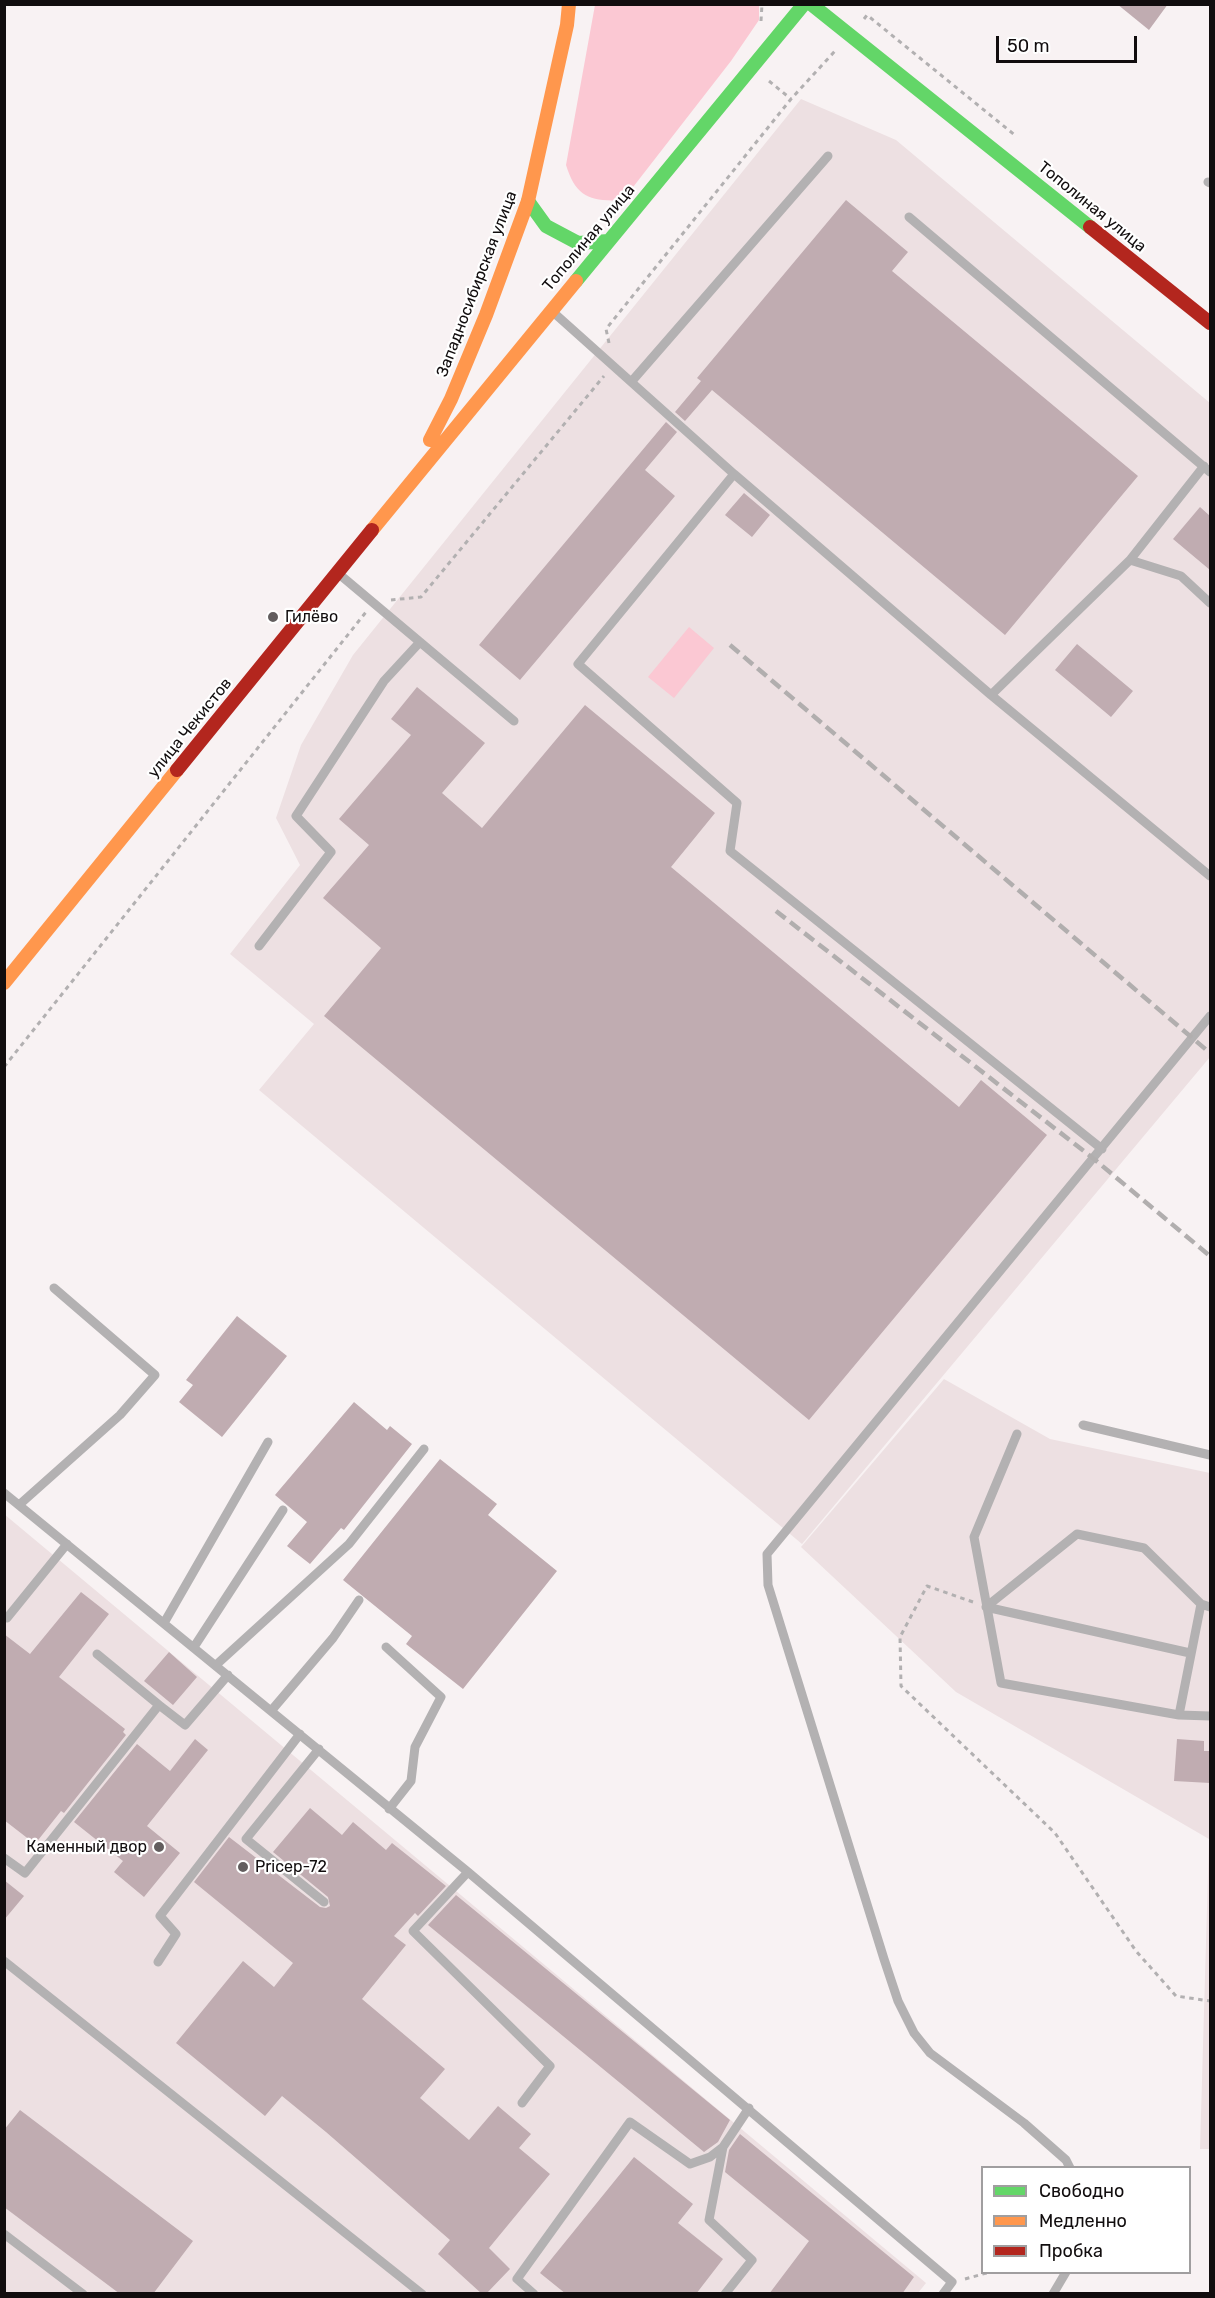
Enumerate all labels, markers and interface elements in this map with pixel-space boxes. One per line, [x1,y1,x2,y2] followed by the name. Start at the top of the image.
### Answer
[999,24,1140,62] scale bar
[1007,35,1050,57] text: 50 m
[1034,158,1150,256] street label: Тополиная улица
[539,181,639,295] street label: Тополиная улица
[433,188,521,380] street label: Западносибирская улица
[285,607,338,627] place label: Гилёво
[266,610,280,624] marker: Гилёво
[144,674,236,782] street label: улица Чекистов
[26,1837,147,1857] place label: Каменный двор
[152,1840,166,1854] marker: Каменный двор
[255,1857,327,1877] place label: Pricep-72
[236,1860,250,1874] marker: Pricep-72
[981,2166,1191,2274] legend
[1039,2180,1124,2202] text: Свободно
[1039,2210,1127,2232] text: Медленно
[1039,2240,1103,2262] text: Пробка

